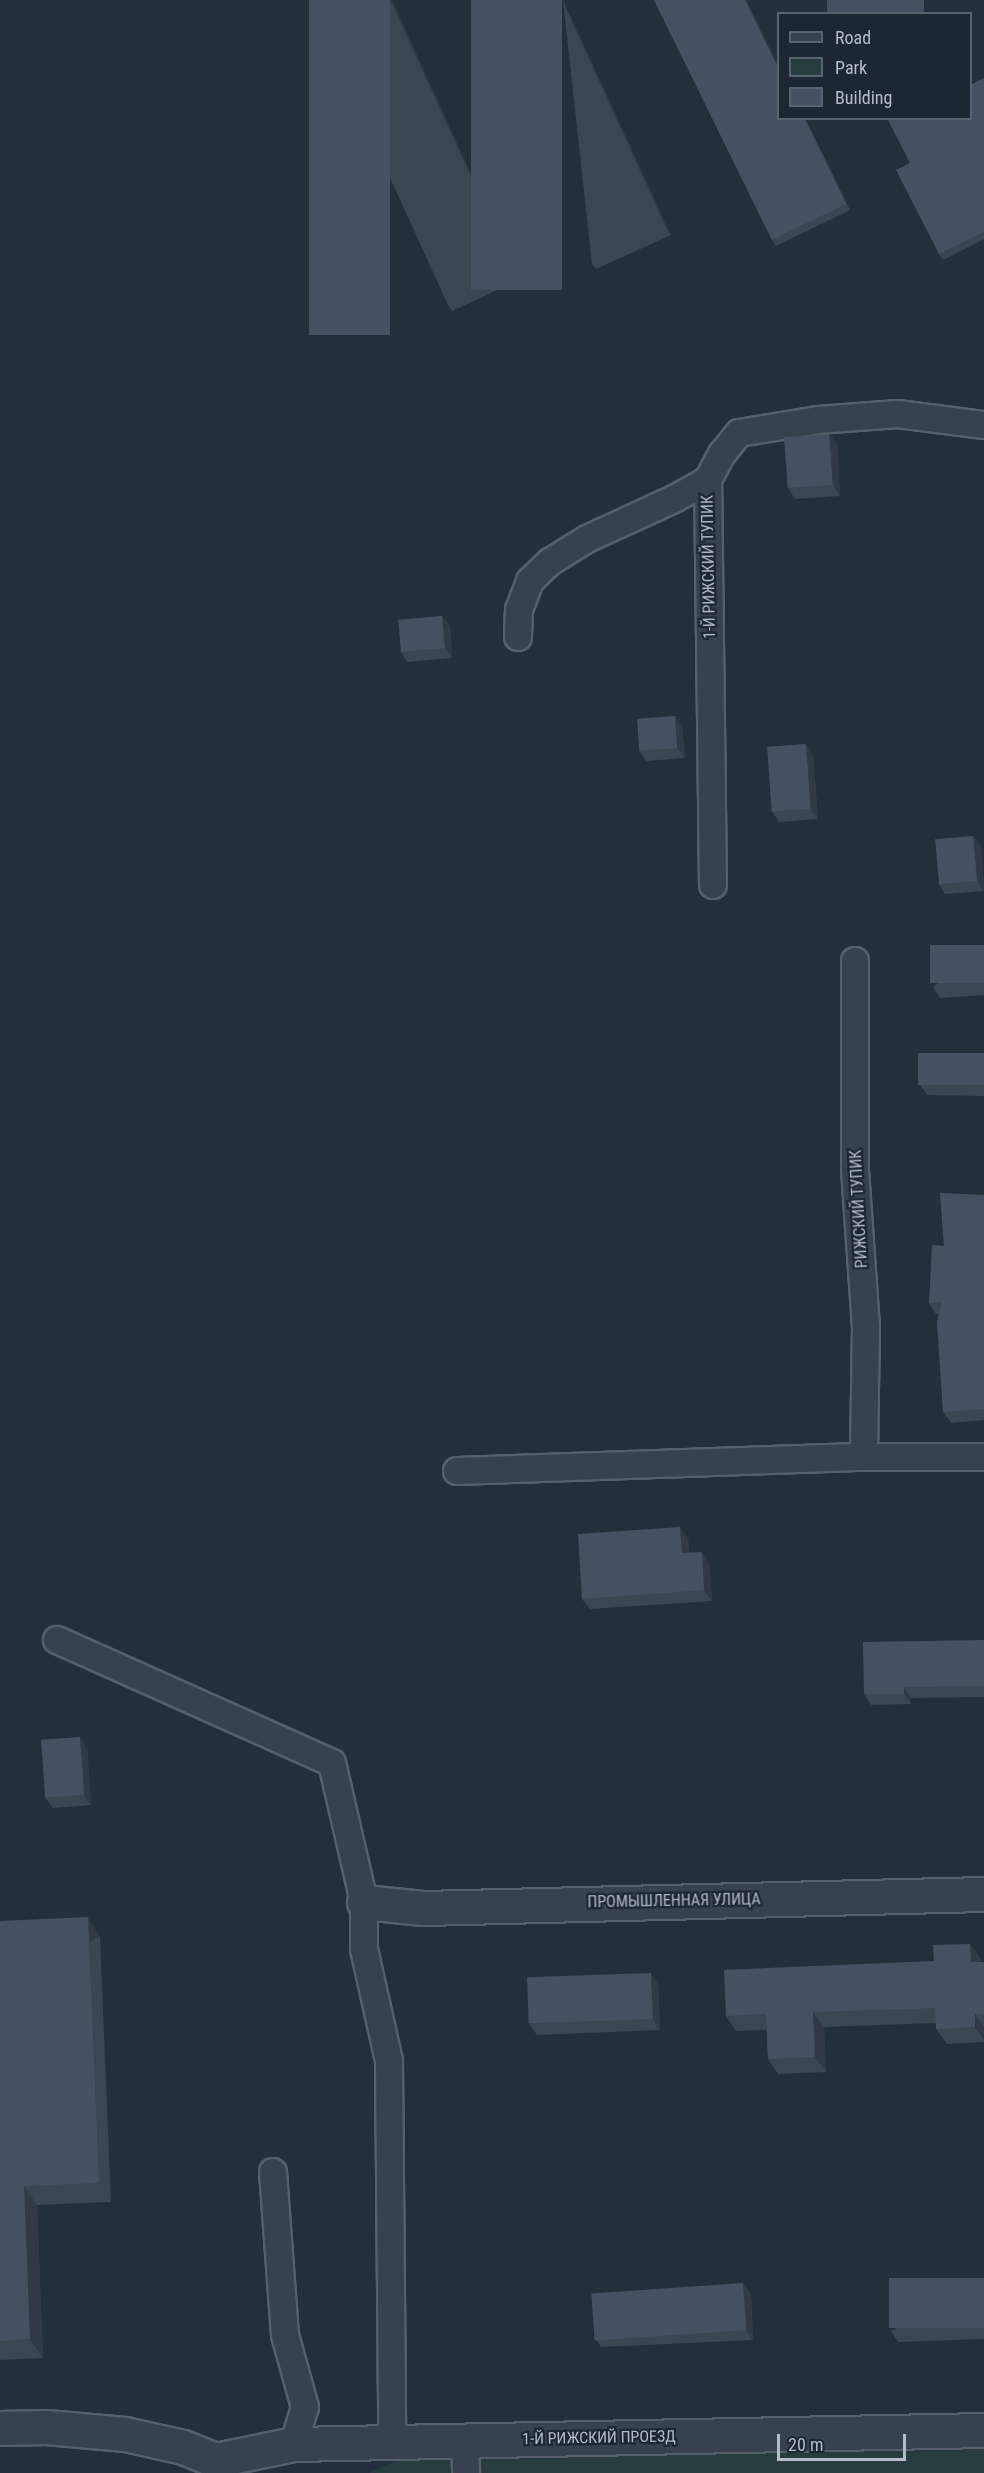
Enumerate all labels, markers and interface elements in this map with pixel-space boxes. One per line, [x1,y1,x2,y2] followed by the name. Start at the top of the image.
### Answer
[777,12,972,120] legend
[835,27,871,48] text: Road
[835,57,867,78] text: Park
[835,87,892,108] text: Building
[698,495,720,639] street label: 1-Й РИЖСКИЙ ТУПИК
[846,1149,872,1269] street label: РИЖСКИЙ ТУПИК
[587,1890,761,1912] street label: ПРОМЫШЛЕННАЯ УЛИЦА
[780,2422,909,2460] scale bar
[522,2427,676,2449] street label: 1-Й РИЖСКИЙ ПРОЕЗД
[788,2434,823,2455] text: 20 m

